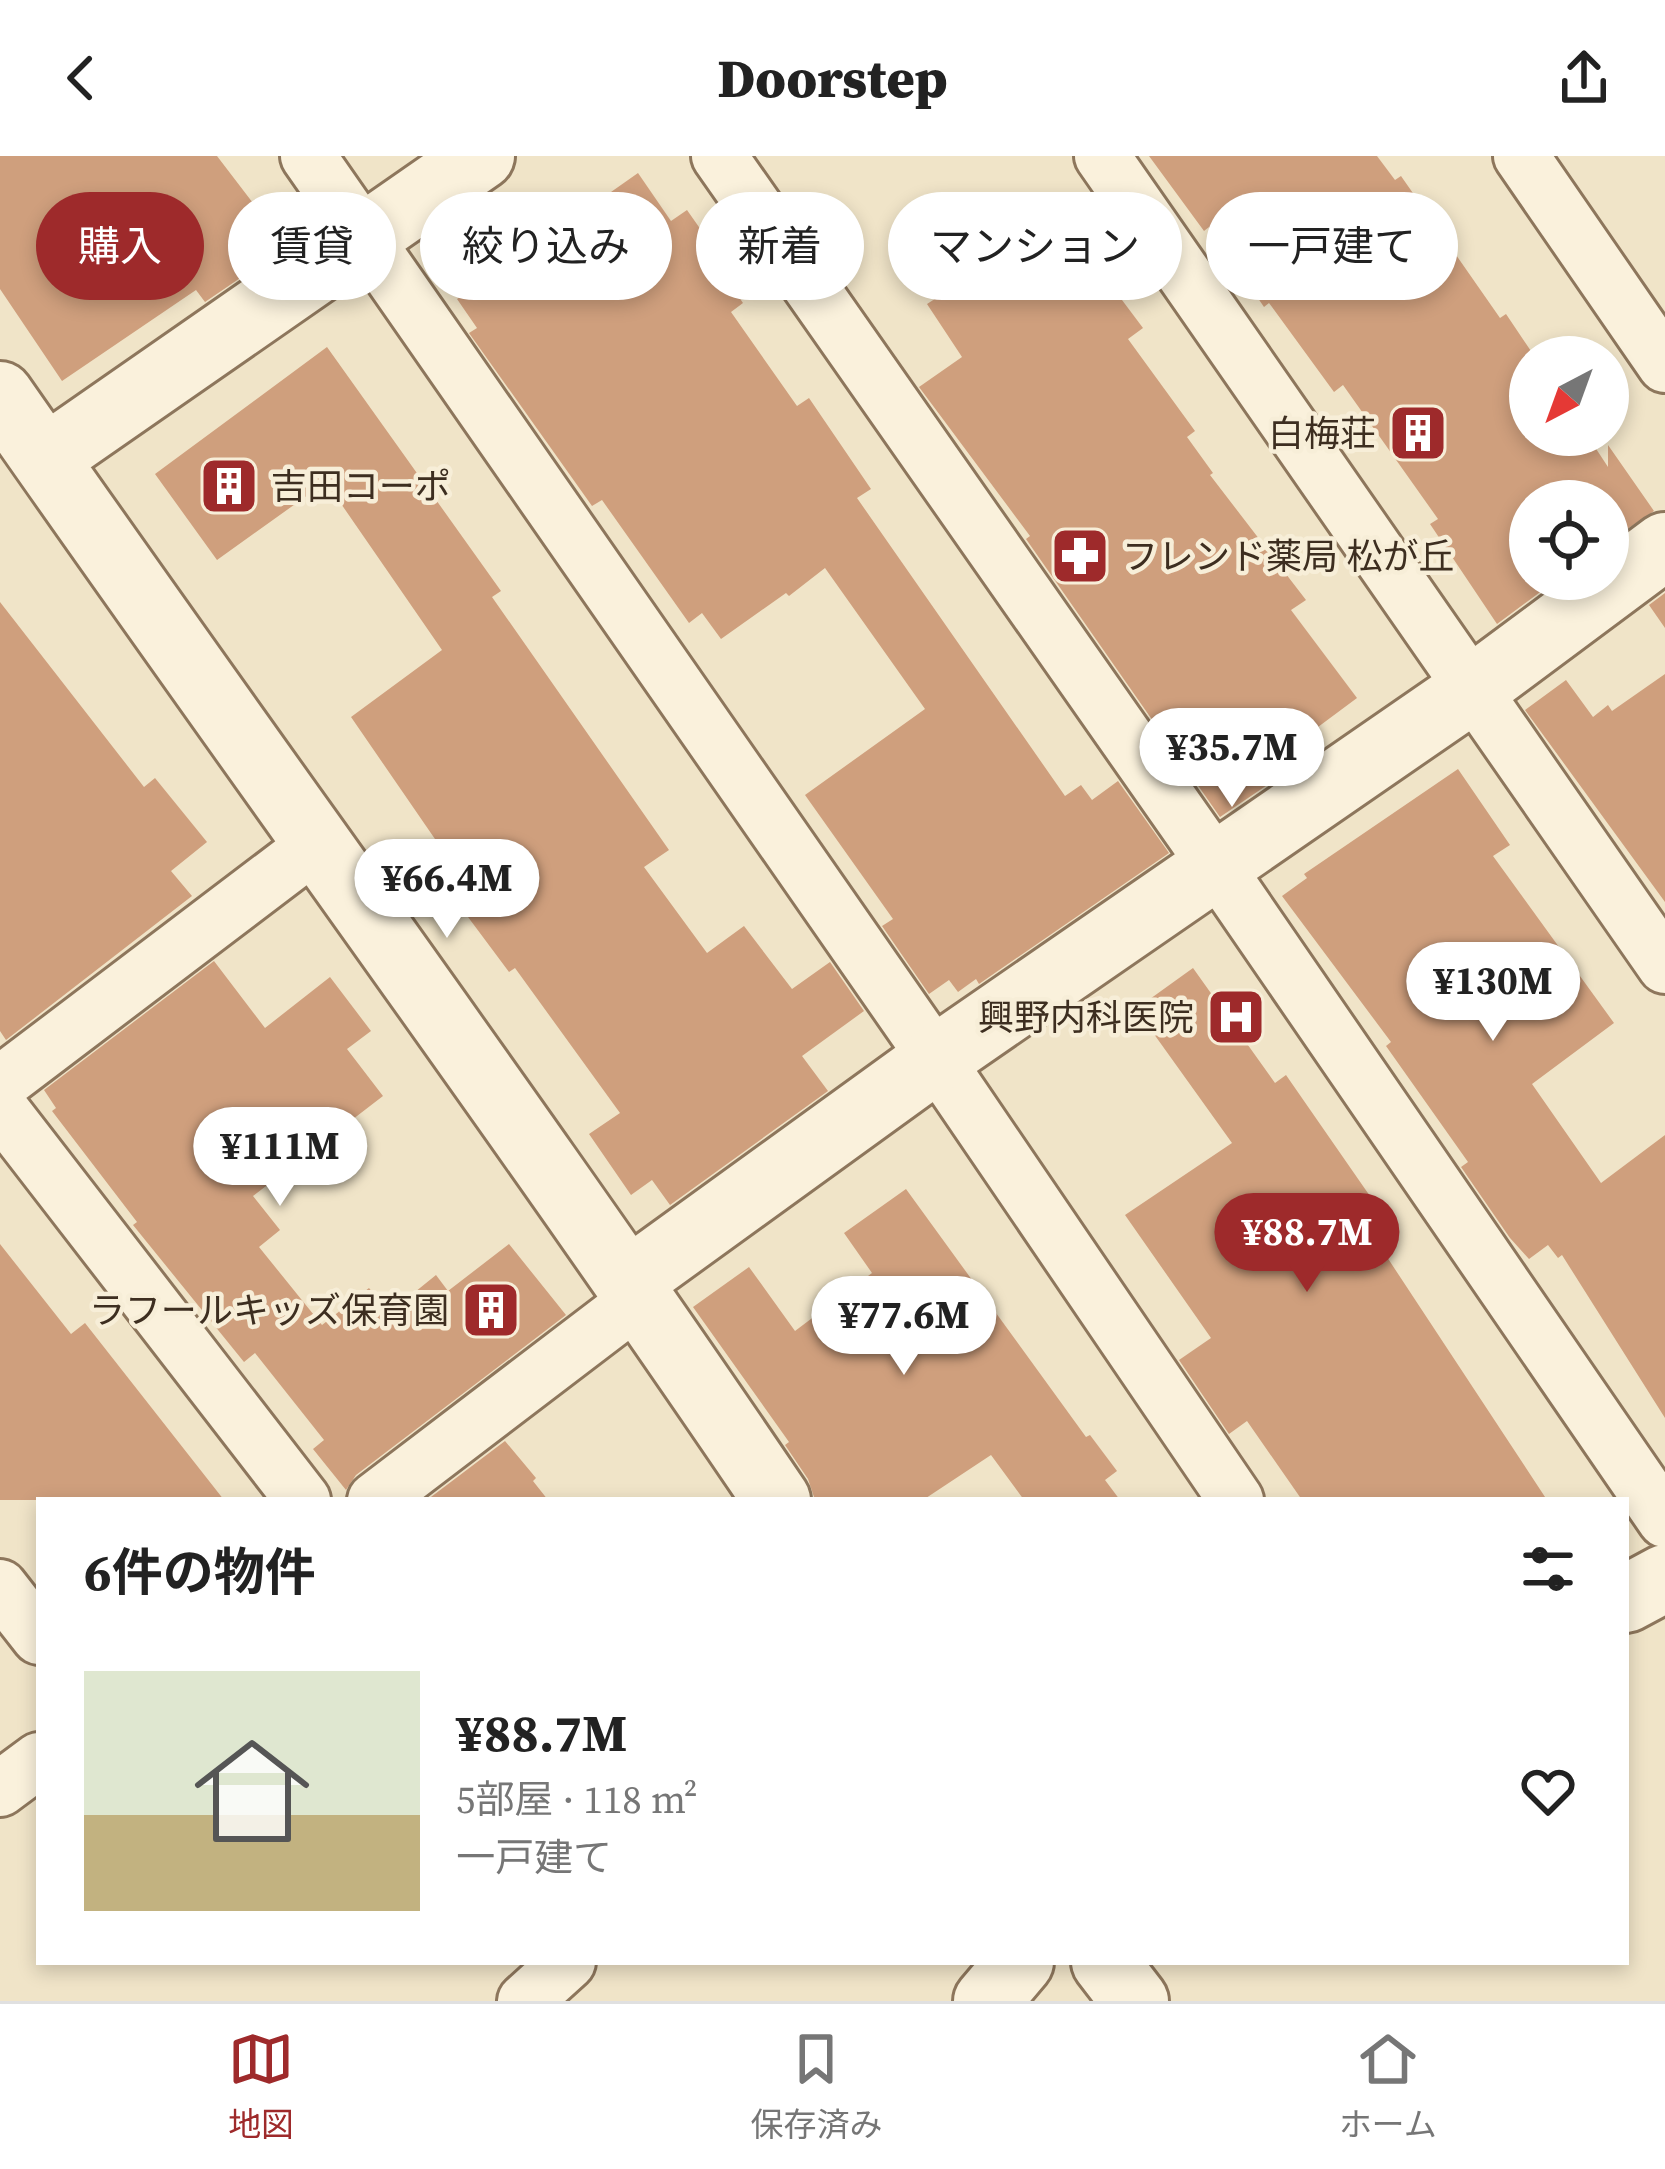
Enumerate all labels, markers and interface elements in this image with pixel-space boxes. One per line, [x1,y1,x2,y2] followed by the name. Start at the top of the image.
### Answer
[717,41,948,115] text: Doorstep
[48,45,114,111] icon: back
[1551,45,1617,111] icon: share
[36,192,204,300] chip: 購入
[228,192,396,300] chip: 賃貸
[420,192,672,300] chip: 絞り込み
[696,192,864,300] chip: 新着
[888,192,1182,300] chip: マンション
[1206,192,1458,300] chip: 一戸建て
[1509,336,1629,456] north arrow
[1509,336,1629,600] map controls
[1387,402,1449,464] building icon: 白梅荘
[1268,409,1376,458] place label: 白梅荘
[198,455,260,517] building icon: 吉田コーポ
[271,462,451,511] place label: 吉田コーポ
[1509,480,1629,600] button: locate
[1049,525,1111,587] pharmacy icon: フレンド薬局 松が丘
[1122,532,1454,581] place label: フレンド薬局 松が丘
[1134,708,1330,810] pin: ¥35.7M
[1166,720,1298,773] text: ¥35.7M
[349,839,545,941] pin: ¥66.4M
[381,851,513,904] text: ¥66.4M
[1409,942,1577,1044] pin: ¥130M
[1433,954,1553,1007] text: ¥130M
[1205,986,1267,1048] hospital icon: 興野内科医院
[978,993,1194,1042] place label: 興野内科医院
[196,1107,364,1209] pin: ¥111M
[220,1119,340,1172] text: ¥111M
[1209,1193,1405,1295] pin: ¥88.7M
[1241,1205,1373,1258] text: ¥88.7M
[806,1276,1002,1378] pin: ¥77.6M
[460,1279,522,1341] building icon: ラフールキッズ保育園
[89,1286,449,1335] place label: ラフールキッズ保育園
[838,1288,970,1341] text: ¥77.6M
[1515,1536,1581,1602] icon: filters
[84,1537,316,1607] text: 6件の物件
[456,1698,628,1768] text: ¥88.7M
[180,1719,324,1863] icon: home
[1515,1758,1581,1824] icon: heart
[456,1773,698,1826] text: 5部屋 · 118 m²
[456,1831,612,1884] text: 一戸建て
[228,2026,294,2147] tab: 地図
[750,2026,882,2147] tab: 保存済み
[1339,2026,1437,2147] tab: ホーム

